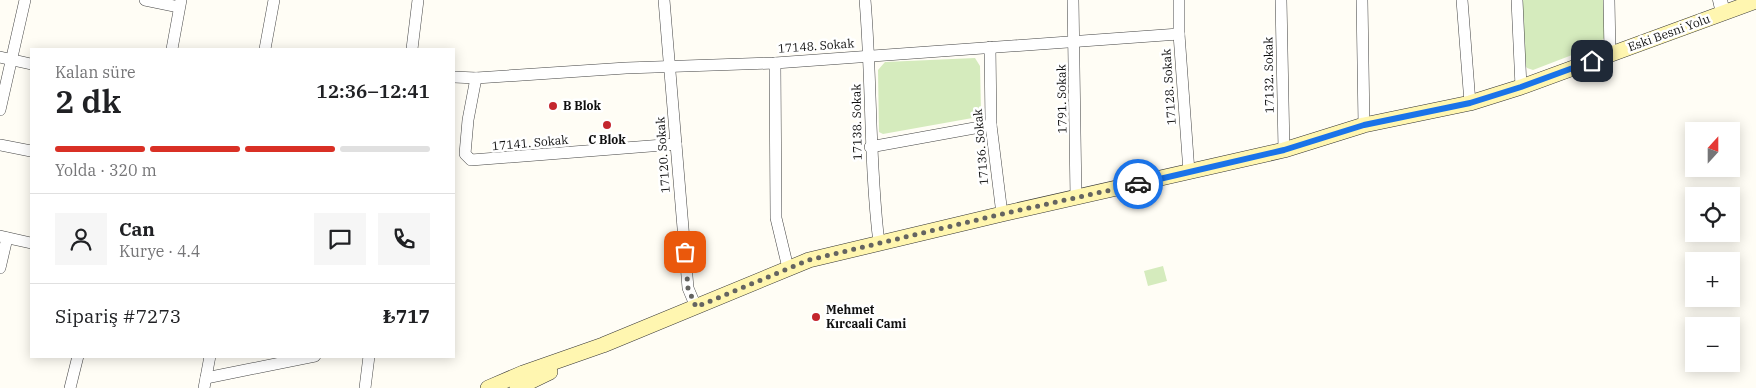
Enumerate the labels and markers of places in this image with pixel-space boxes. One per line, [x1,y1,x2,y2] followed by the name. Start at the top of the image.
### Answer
[1571,40,1613,82] pin
[563,98,602,113] place label: B Blok
[547,100,559,112] marker: B Blok
[601,119,613,131] marker: C Blok
[588,132,626,147] place label: C Blok
[664,231,706,273] pin
[826,302,906,331] place label: Mehmet Kırcaali Cami
[810,311,822,323] marker: Mehmet Kırcaali Cami

